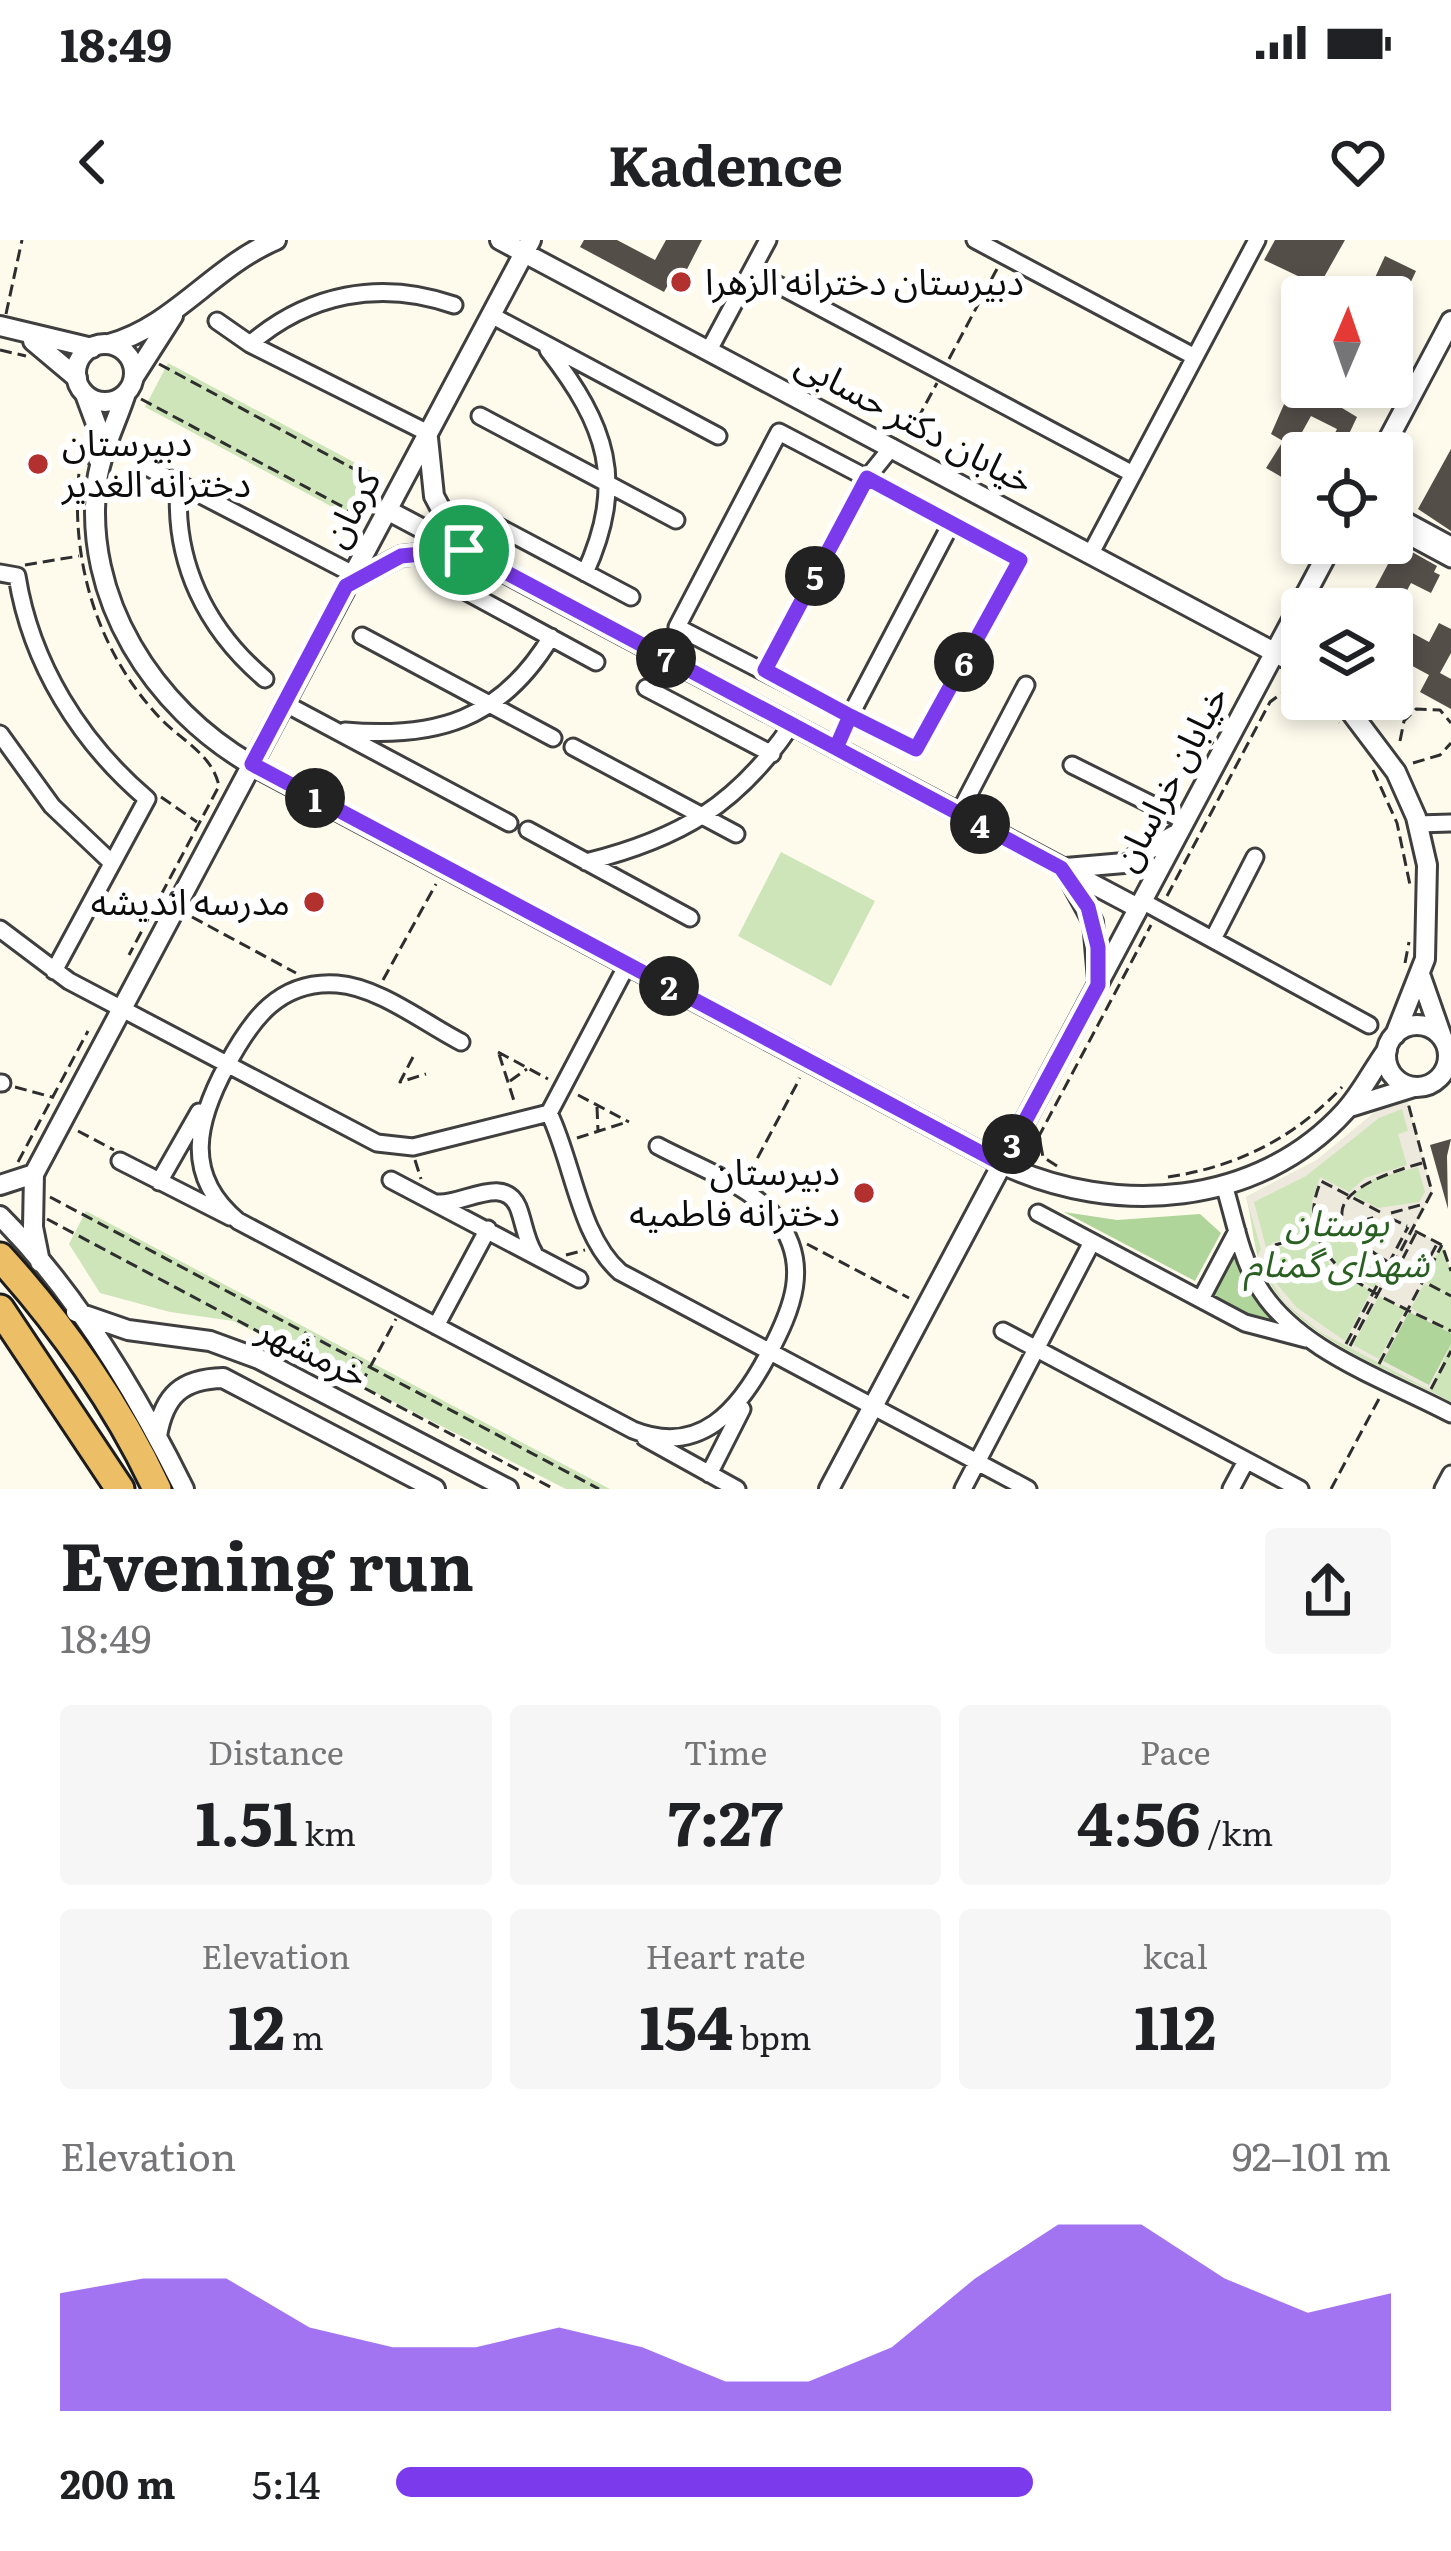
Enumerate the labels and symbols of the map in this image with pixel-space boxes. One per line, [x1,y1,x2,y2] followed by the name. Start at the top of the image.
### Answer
[705,253,1024,306] place label: دبیرستان دخترانه الزهرا
[668,269,694,295] marker: دبیرستان دخترانه الزهرا
[1281,276,1413,408] north arrow
[788,335,1044,505] street label: خیابان دکتر حسابی
[61,414,251,508] place label: دبیرستان دخترانه الغدیر
[25,451,51,477] marker: دبیرستان دخترانه الغدیر
[306,457,392,555] street label: کرمان
[413,499,515,601] pin
[785,546,845,606] pin: 5
[636,628,696,688] pin: 7
[934,632,994,692] pin: 6
[1097,674,1239,879] street label: خیابان خراسان
[285,768,345,828] pin: 1
[950,794,1010,854] pin: 4
[91,873,290,926] place label: مدرسه اندیشه
[301,889,327,915] marker: مدرسه اندیشه
[639,956,699,1016] pin: 2
[982,1114,1042,1174] pin: 3
[629,1143,840,1237] place label: دبیرستان دخترانه فاطمیه
[851,1180,877,1206] marker: دبیرستان دخترانه فاطمیه
[1244,1194,1430,1292] park label: بوستان شهدای گمنام
[249,1300,378,1399] street label: خرمشهر

